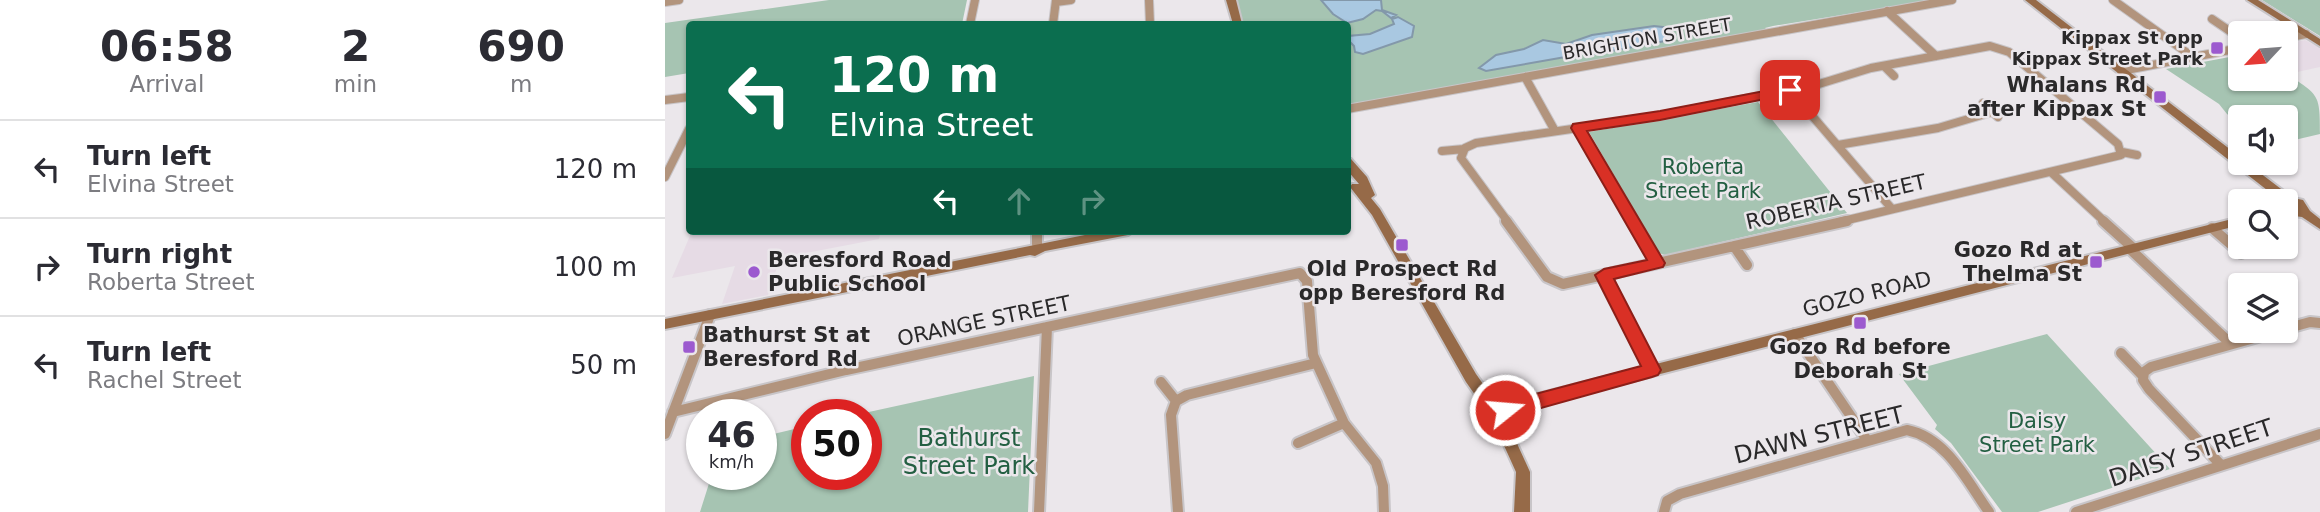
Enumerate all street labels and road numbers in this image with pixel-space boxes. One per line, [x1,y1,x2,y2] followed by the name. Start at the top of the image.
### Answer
[1561,13,1734,64] street label: BRIGHTON STREET
[1744,170,1929,234] street label: ROBERTA STREET
[1800,266,1934,322] street label: GOZO ROAD
[895,291,1073,351] street label: ORANGE STREET
[1731,400,1907,470] street label: DAWN STREET
[2106,413,2277,493] street label: DAISY STREET

